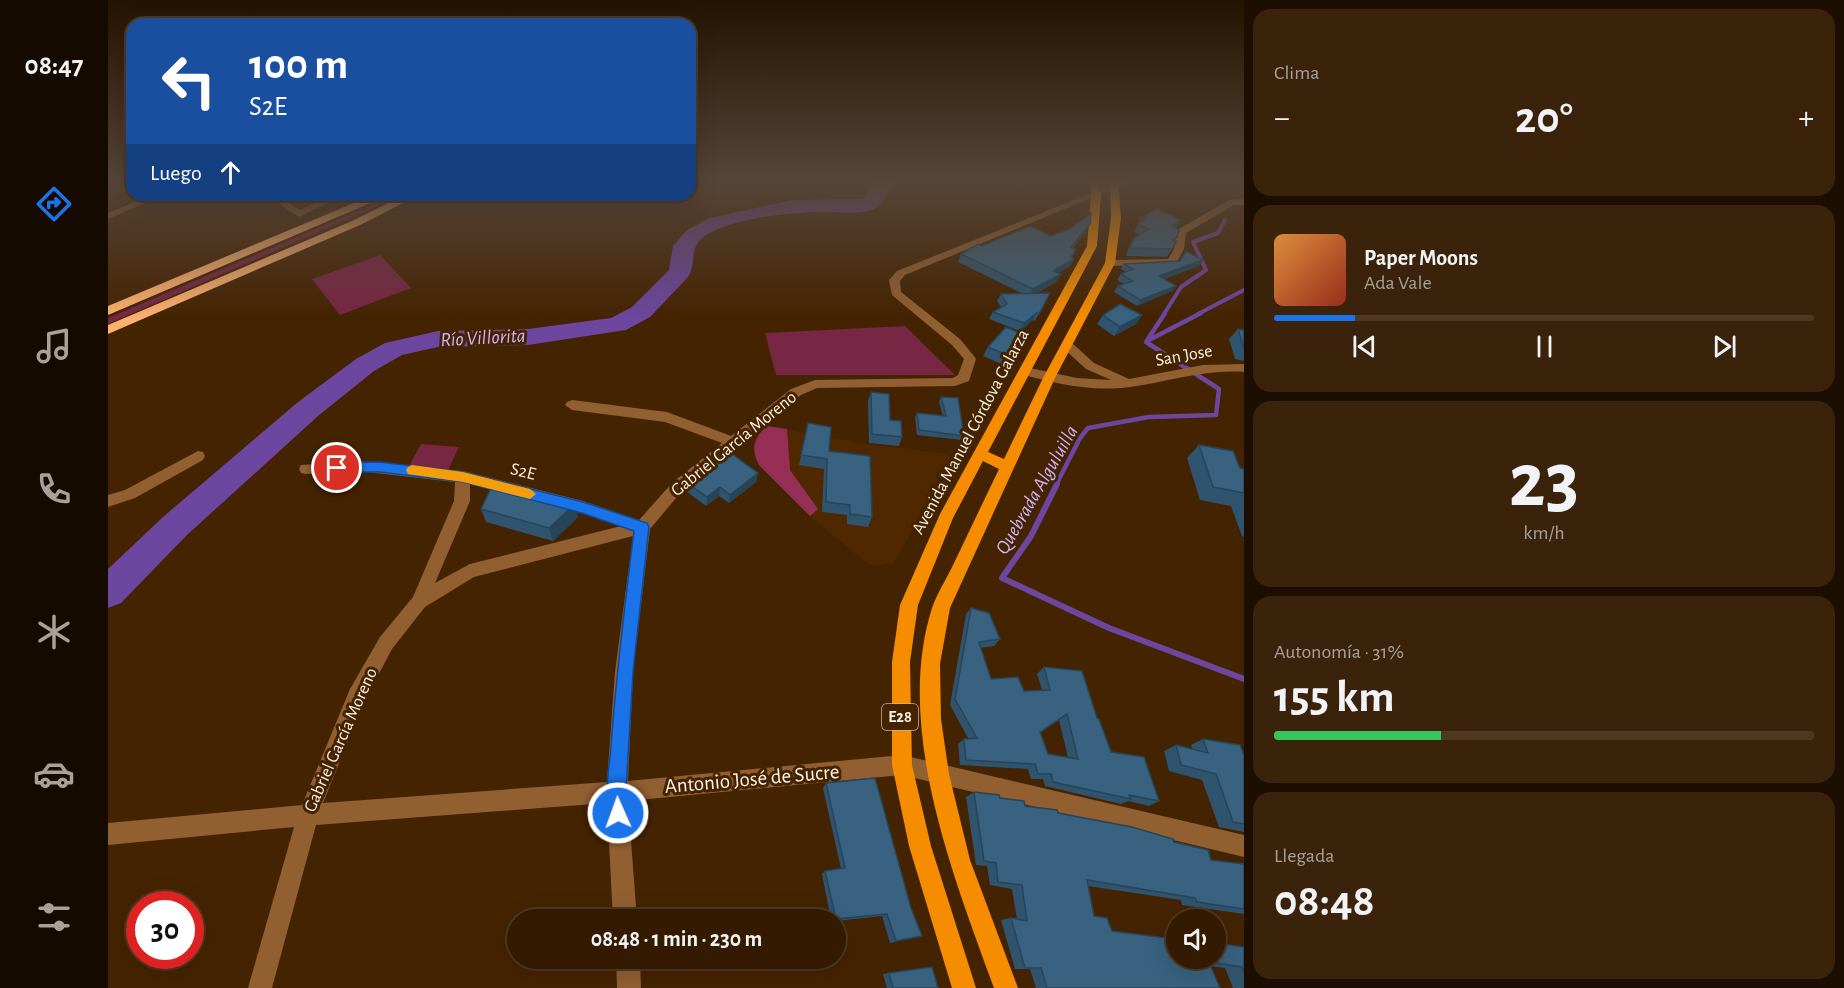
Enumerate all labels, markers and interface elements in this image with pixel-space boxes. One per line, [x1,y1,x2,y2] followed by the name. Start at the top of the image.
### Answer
[150,42,228,120] icon: left
[249,44,348,86] text: 100 m
[25,52,83,79] text: 08:47
[1274,63,1319,83] text: Clima
[249,93,287,120] text: S2E
[1515,96,1573,141] text: 20°
[1274,102,1290,135] text: −
[1798,102,1814,135] text: +
[214,156,247,189] icon: ahead
[150,162,202,184] text: Luego
[33,183,75,225] icon: directions
[1364,247,1478,269] text: Paper Moons
[1364,273,1432,293] text: Ada Vale
[33,325,75,367] icon: music
[440,326,526,350] water label: Río Villorita
[909,327,1033,537] street label: Avenida Manuel Córdova Galarza
[1348,330,1381,363] icon: previous
[1528,330,1561,363] icon: pause
[1708,330,1741,363] icon: next
[1154,342,1214,370] street label: San Jose
[668,388,800,500] street label: Gabriel García Moreno
[992,422,1082,558] water label: Quebrada Alguluilla
[311,442,362,493] pin
[1509,443,1579,521] text: 23
[320,451,353,484] icon: arrive
[509,460,538,484] street label: S2E
[33,468,75,510] icon: phone
[1523,523,1565,543] text: km/h
[33,611,75,653] icon: climate
[1274,642,1404,662] text: Autonomía · 31%
[301,665,381,815] street label: Gabriel García Moreno
[1274,675,1394,720] text: 155 km
[882,704,918,730] road number: E28
[33,753,75,795] icon: car
[664,761,840,797] street label: Antonio José de Sucre
[586,781,650,845] position arrow
[1274,846,1335,866] text: Llegada
[1274,879,1375,924] text: 08:48
[126,891,204,969] speed limit sign: 30
[33,896,75,938] icon: filters
[1166,909,1226,969] map controls
[1166,909,1226,969] button: sound
[591,928,762,950] text: 08:48 · 1 min · 230 m

